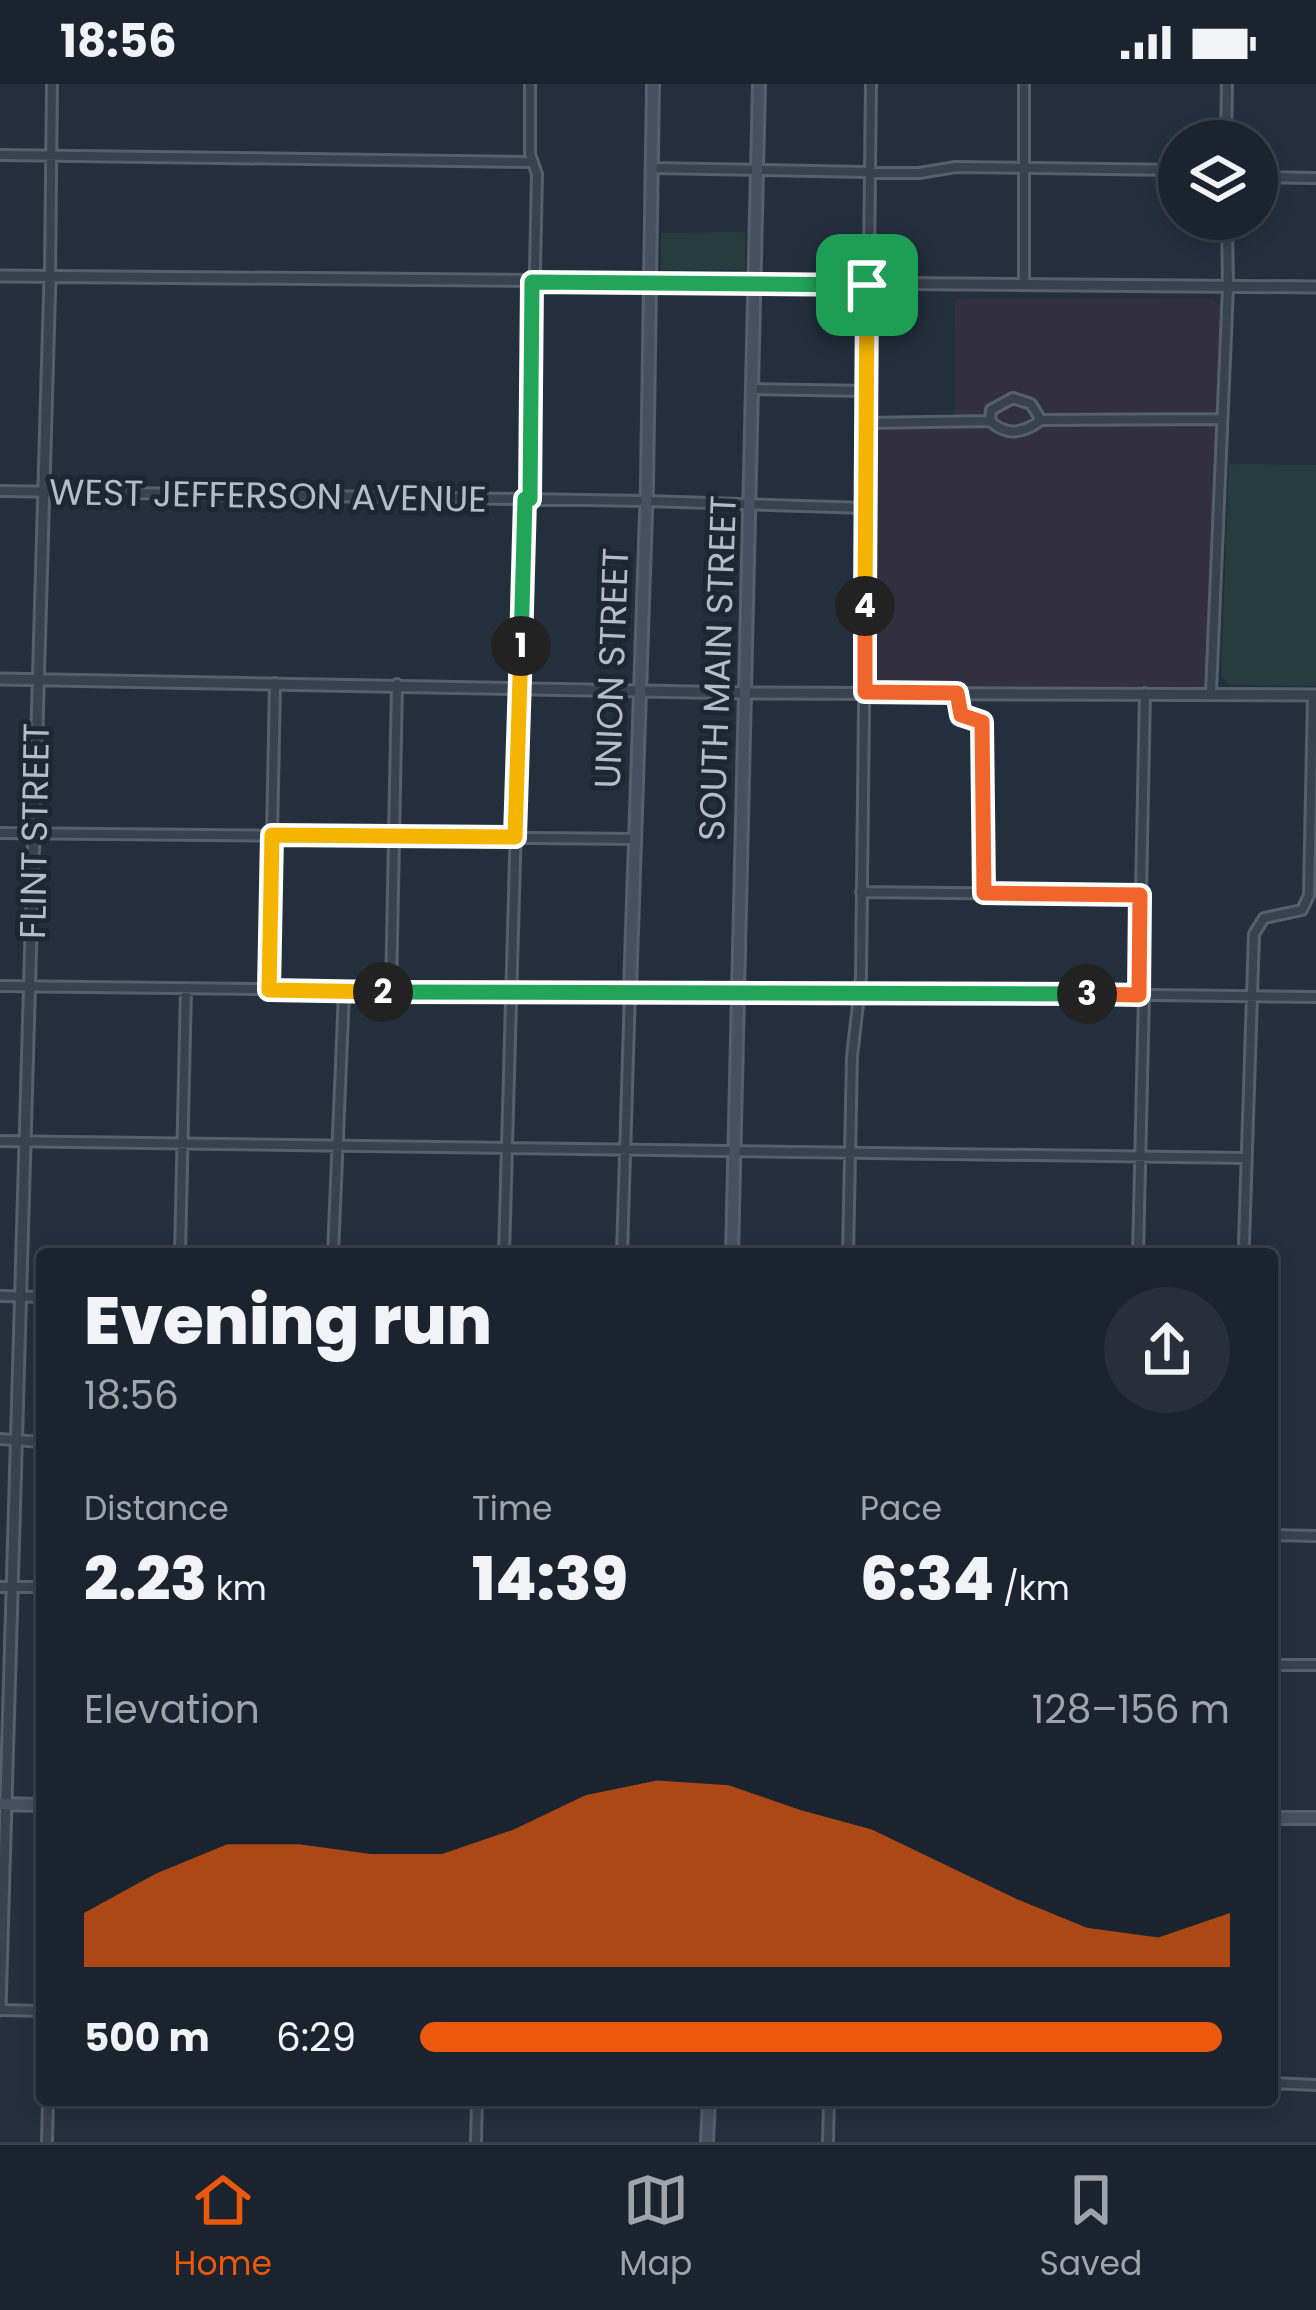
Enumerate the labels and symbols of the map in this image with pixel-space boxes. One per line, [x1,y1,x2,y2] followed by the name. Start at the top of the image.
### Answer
[816,234,918,336] pin
[49,466,487,525] street label: WEST JEFFERSON AVENUE
[686,494,749,842] street label: SOUTH MAIN STREET
[582,547,641,789] street label: UNION STREET
[835,576,895,636] pin: 4
[491,616,551,676] pin: 1
[7,723,62,939] street label: FLINT STREET
[353,962,413,1022] pin: 2
[1057,964,1117,1024] pin: 3

